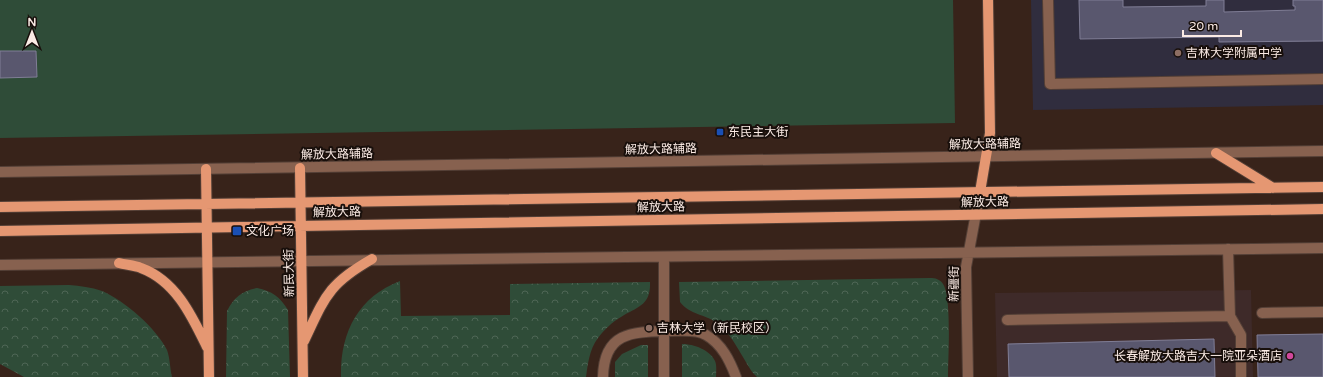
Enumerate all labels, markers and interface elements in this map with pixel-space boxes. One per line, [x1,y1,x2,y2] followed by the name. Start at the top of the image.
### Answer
[12,12,52,52] north arrow
[1183,12,1241,38] scale bar
[28,16,36,29] text: N
[1189,19,1218,33] text: 20 m
[1186,46,1282,60] place label: 吉林大学附属中学
[1173,48,1183,58] marker: 吉林大学附属中学
[728,125,788,139] place label: 东民主大街
[715,127,725,137] marker: 东民主大街
[949,136,1021,152] street label: 解放大路辅路
[625,141,697,157] street label: 解放大路辅路
[301,146,373,162] street label: 解放大路辅路
[961,195,1009,209] street label: 解放大路
[637,200,685,214] street label: 解放大路
[313,205,361,219] street label: 解放大路
[246,224,294,238] place label: 文化广场
[231,225,243,237] marker: 文化广场
[282,249,296,297] street label: 新民大街
[947,266,961,302] street label: 新疆街
[657,321,777,335] place label: 吉林大学（新民校区）
[644,323,654,333] marker: 吉林大学（新民校区）
[1114,349,1282,363] place label: 长春解放大路吉大一院亚朵酒店
[1285,351,1295,361] marker: 长春解放大路吉大一院亚朵酒店

